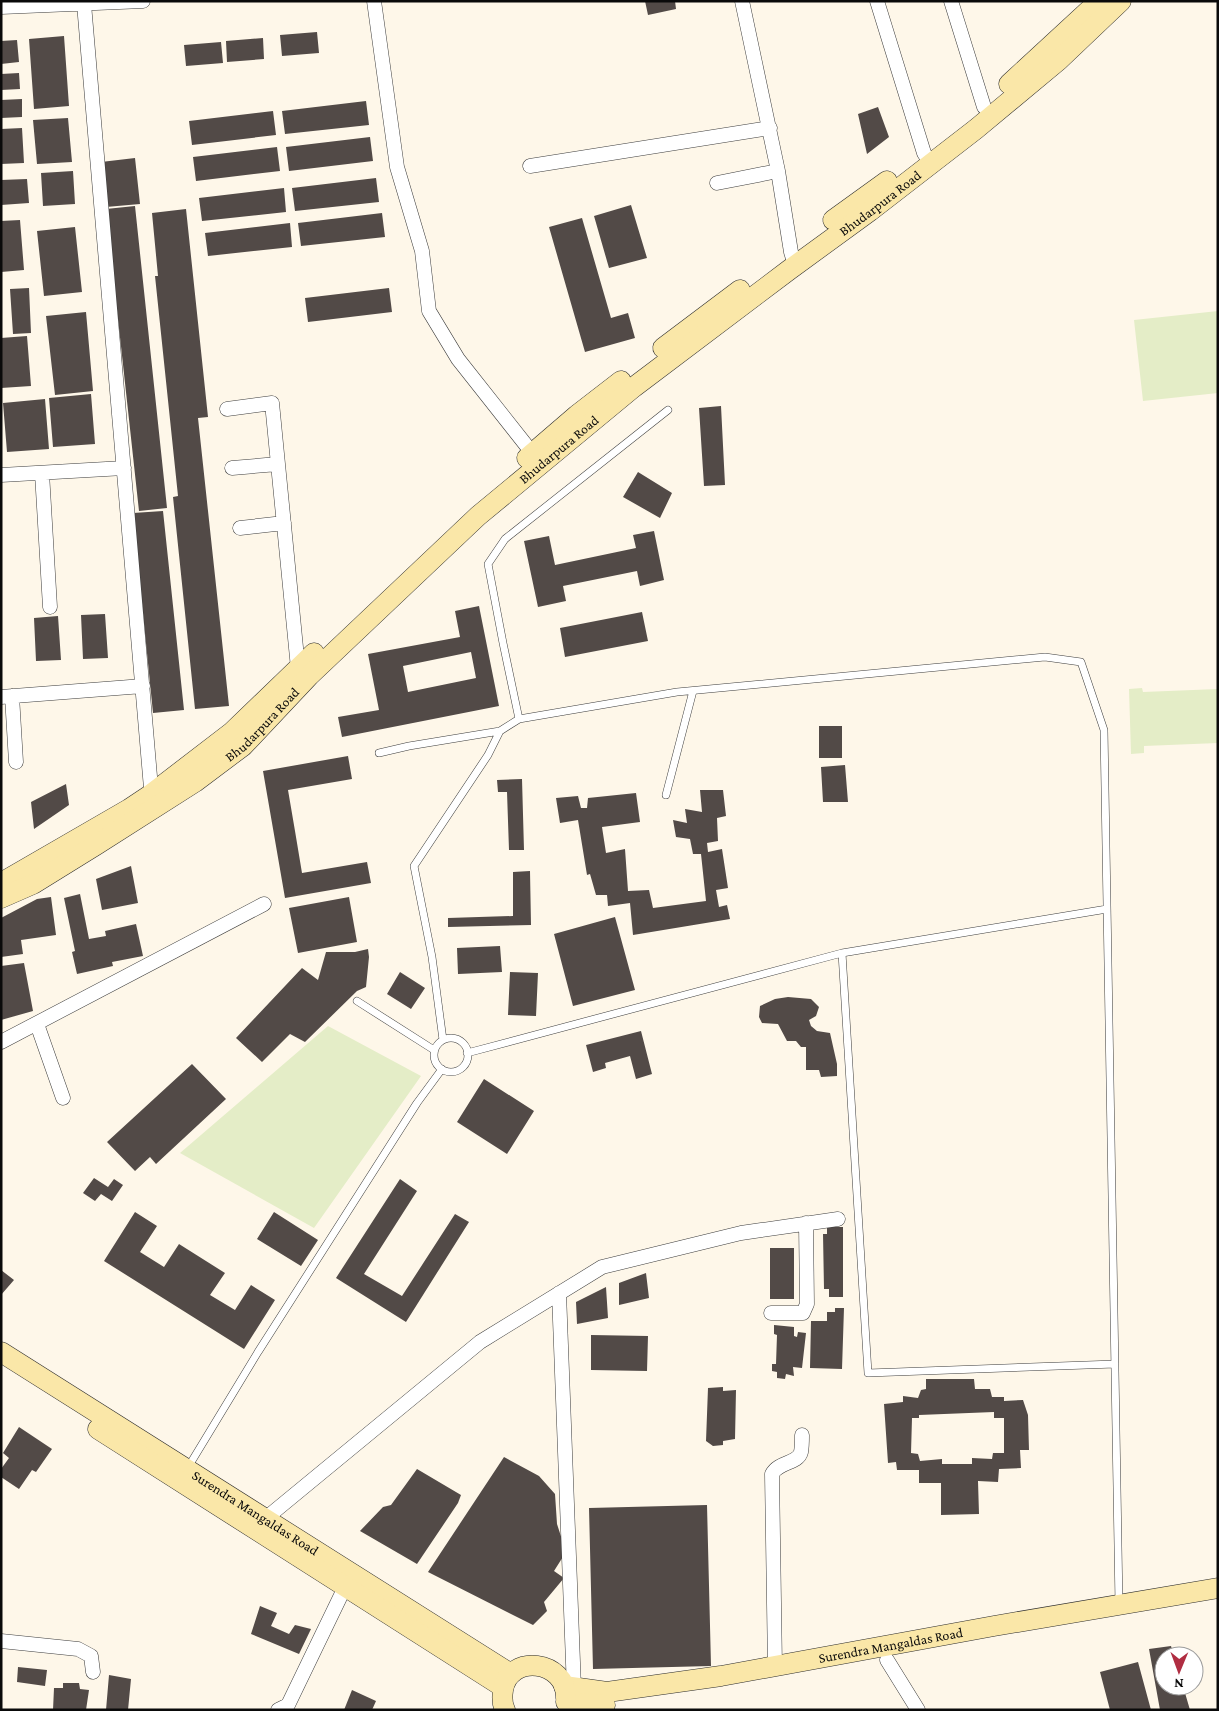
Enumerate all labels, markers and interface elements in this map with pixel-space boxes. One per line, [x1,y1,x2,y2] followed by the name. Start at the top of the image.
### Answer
[836,166,925,239] street label: Bhudarpura Road
[516,411,602,487] street label: Bhudarpura Road
[222,683,303,765] street label: Bhudarpura Road
[189,1467,322,1559] street label: Surendra Mangaldas Road
[817,1624,965,1666] street label: Surendra Mangaldas Road
[1154,1646,1204,1696] north arrow
[1173,1676,1184,1692] text: N

